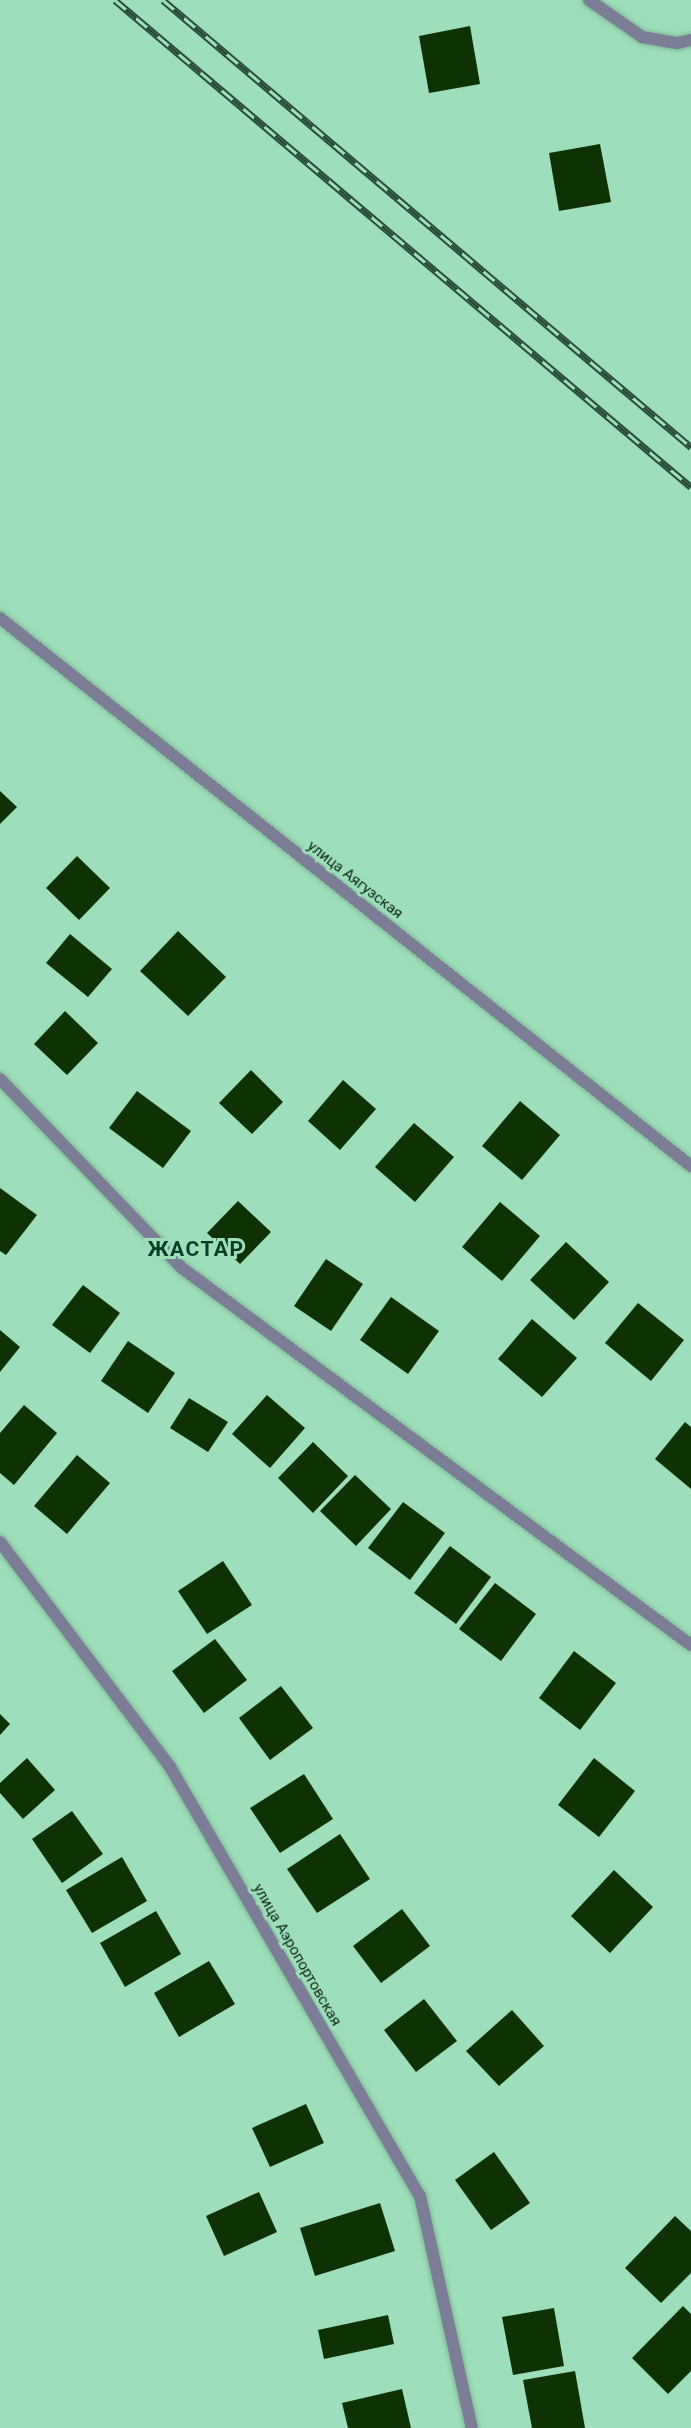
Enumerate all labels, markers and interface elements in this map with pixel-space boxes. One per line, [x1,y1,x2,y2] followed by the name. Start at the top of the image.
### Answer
[304,837,406,923] street label: улица Аягузская
[148,1236,244,1262] district label: ЖАСТАР
[249,1881,345,2029] street label: улица Аэропортовская

